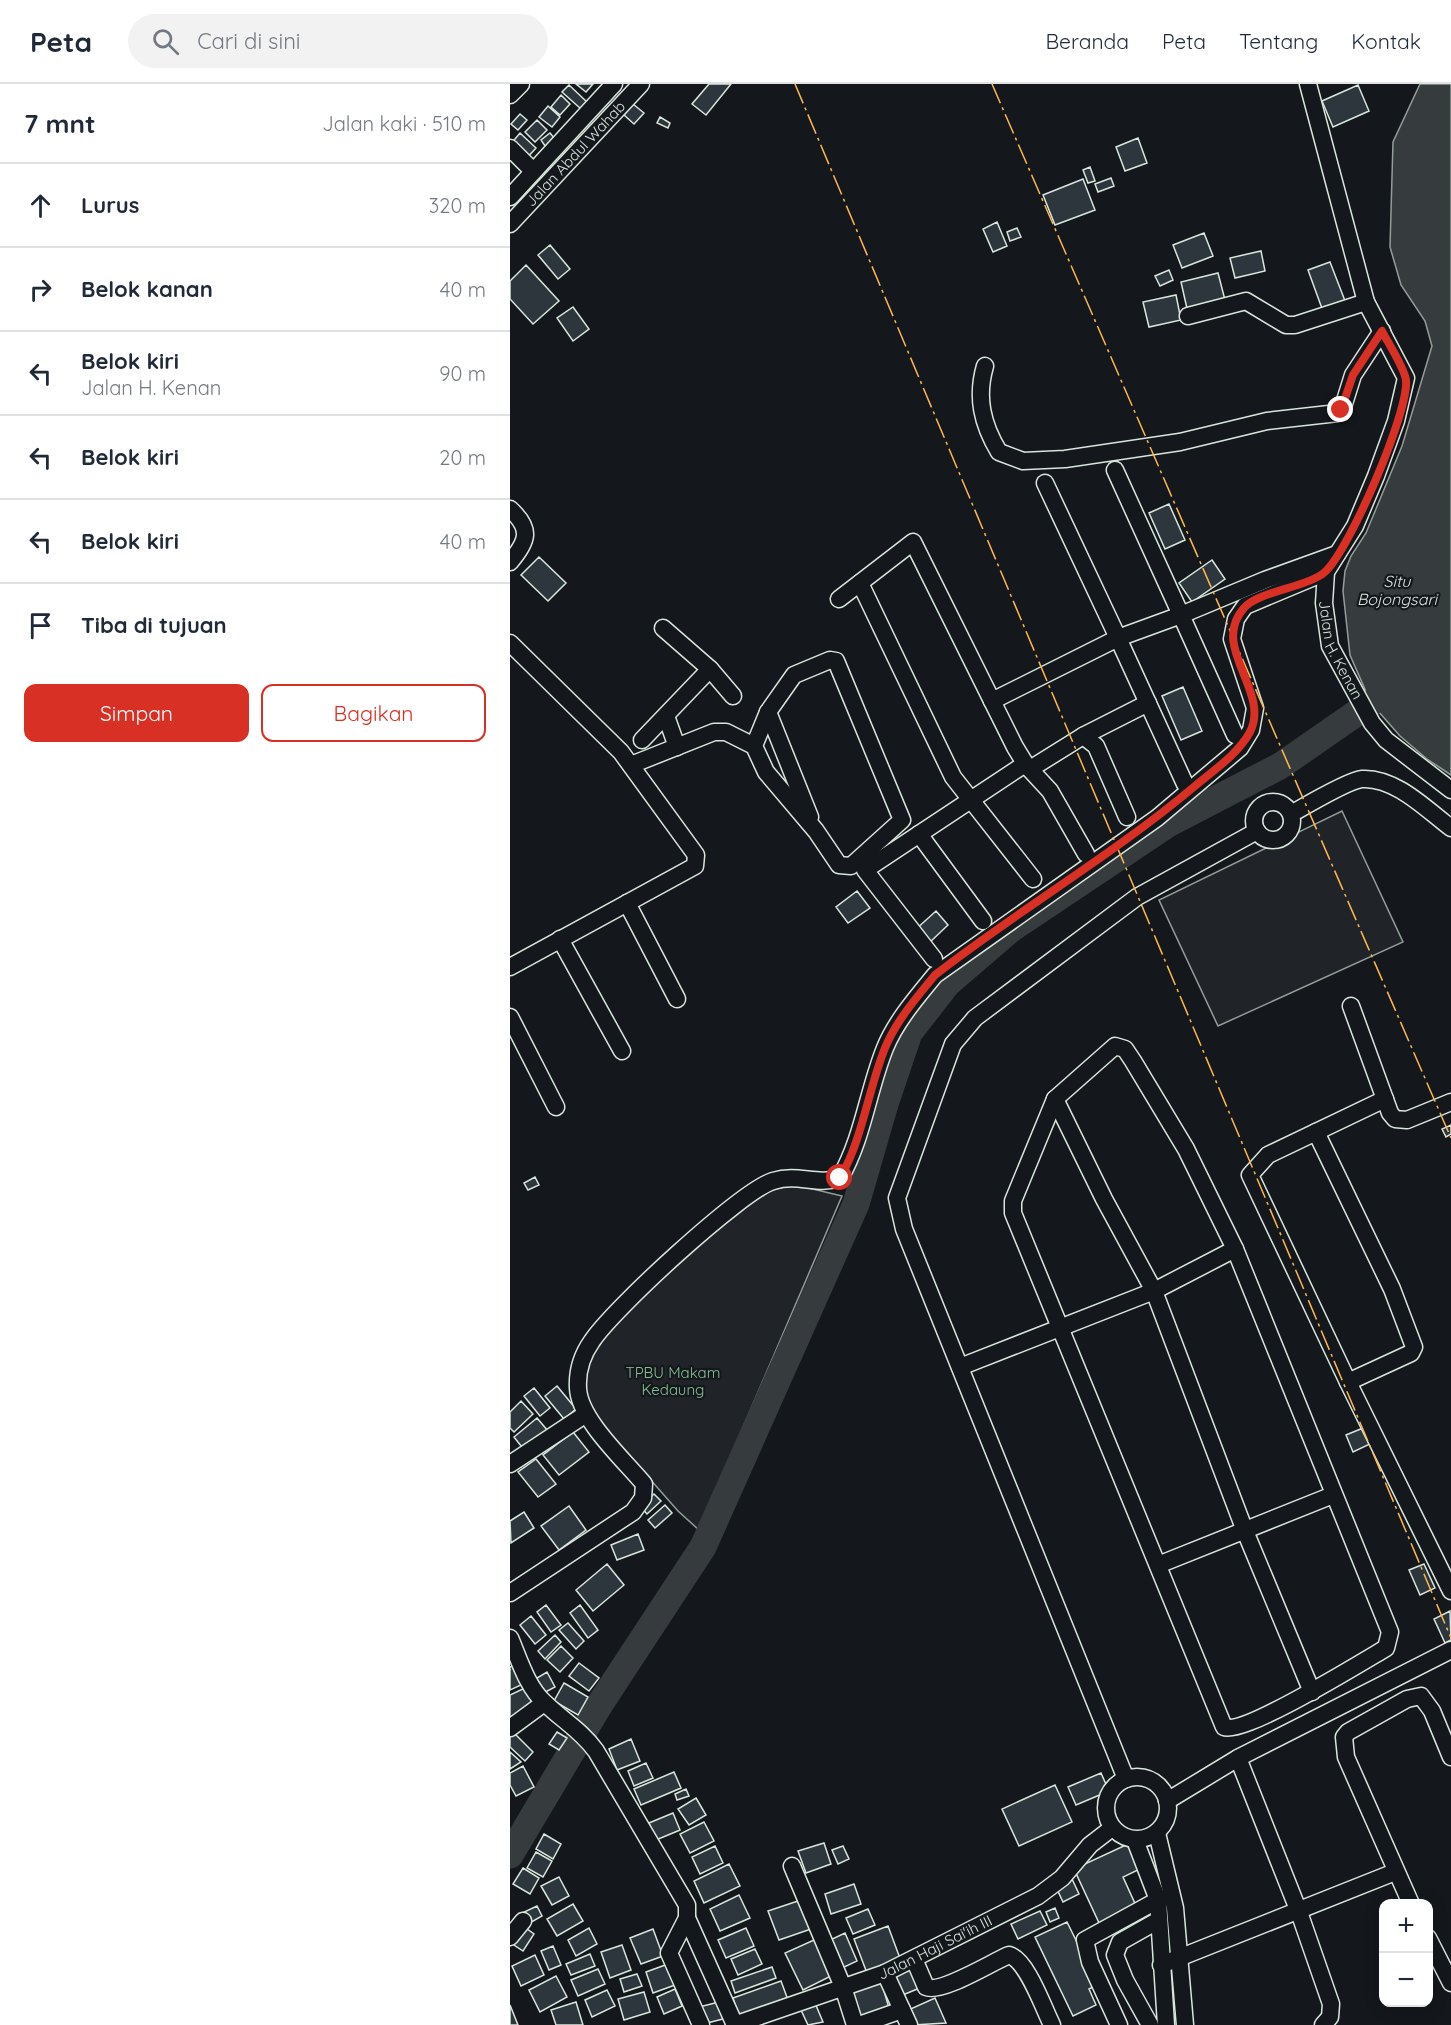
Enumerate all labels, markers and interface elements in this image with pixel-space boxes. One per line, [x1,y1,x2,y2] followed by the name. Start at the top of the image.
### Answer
[128,14,548,68] search box
[30,24,92,59] text: Peta
[149,25,182,58] icon: search
[197,27,301,55] text: Cari di sini
[1045,28,1129,54] text: Beranda
[1162,28,1206,54] text: Peta
[1239,28,1318,54] text: Tentang
[1351,28,1421,54] text: Kontak
[521,97,629,210] street label: Jalan Abdul Wahab
[24,107,96,140] text: 7 mnt
[322,111,486,136] text: Jalan kaki · 510 m
[24,189,57,222] icon: ahead
[81,191,139,219] text: Lurus
[429,193,486,218] text: 320 m
[24,273,57,306] icon: right
[81,275,213,303] text: Belok kanan
[440,277,486,302] text: 40 m
[81,347,179,375] text: Belok kiri
[24,357,57,390] icon: left
[439,361,486,386] text: 90 m
[81,375,221,400] text: Jalan H. Kenan
[1327,396,1353,422] route end
[24,441,57,474] icon: left
[81,443,179,471] text: Belok kiri
[439,445,486,470] text: 20 m
[24,525,57,558] icon: left
[81,527,179,555] text: Belok kiri
[440,529,486,554] text: 40 m
[1357,571,1439,609] water label: Situ Bojongsari
[1315,599,1367,703] street label: Jalan H. Kenan
[24,609,57,642] icon: arrive
[81,611,227,639] text: Tiba di tujuan
[24,684,249,742] button: Simpan
[261,684,486,742] button: Bagikan
[826,1164,852,1190] route start
[626,1363,720,1399] park label: TPBU Makam Kedaung
[1379,1899,1433,2007] map controls
[1379,1899,1433,1953] button: +
[876,1911,995,1984] street label: Jalan Haji Sai'ih III
[1379,1953,1433,2007] button: −

